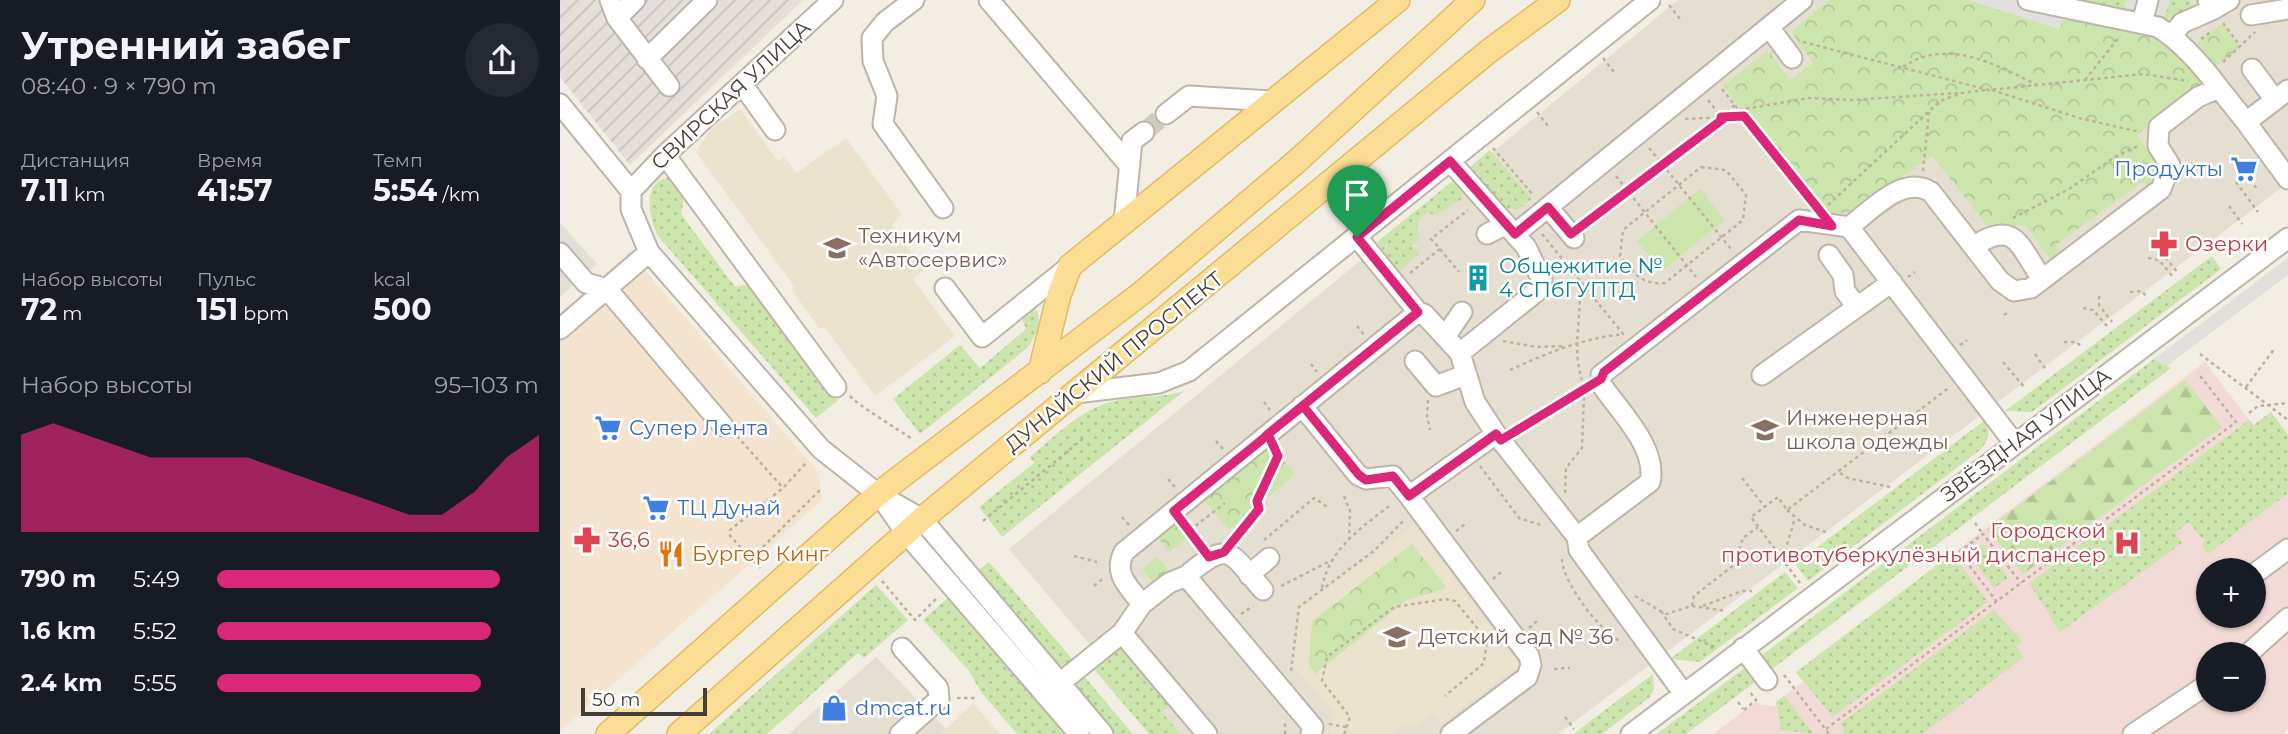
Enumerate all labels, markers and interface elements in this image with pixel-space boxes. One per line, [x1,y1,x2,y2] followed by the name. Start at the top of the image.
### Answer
[646,14,816,175] street label: СВИРСКАЯ УЛИЦА
[21,22,350,69] text: Утренний забег
[465,23,539,97] button: share
[21,72,217,100] text: 08:40 · 9 × 790 m
[21,149,130,172] text: Дистанция
[197,149,263,172] text: Время
[373,149,423,172] text: Темп
[2229,154,2259,184] supermarket icon: Продукты
[2114,156,2223,181] place label: Продукты
[1327,165,1387,237] pin
[21,172,69,209] text: 7.11
[197,172,273,209] text: 41:57
[373,172,437,209] text: 5:54
[1338,176,1376,214] icon: arrive
[69,183,105,206] text: km
[437,183,480,206] text: /km
[858,223,1008,272] place label: Техникум «Автосервис»
[2149,229,2179,259] pharmacy icon: Озерки
[2185,231,2268,256] place label: Озерки
[822,233,852,263] school or university icon: Техникум «Автосервис»
[1499,253,1663,302] place label: Общежитие № 4 СПбГУПТД
[1463,263,1493,293] building icon: Общежитие № 4 СПбГУПТД
[1000,266,1228,457] street label: ДУНАЙСКИЙ ПРОСПЕКТ
[21,268,163,291] text: Набор высоты
[197,268,256,291] text: Пульс
[373,268,411,291] text: kcal
[21,291,57,328] text: 72
[197,291,238,328] text: 151
[373,291,432,328] text: 500
[57,302,82,325] text: m
[238,302,289,325] text: bpm
[1936,362,2116,507] street label: ЗВЁЗДНАЯ УЛИЦА
[21,371,193,399] text: Набор высоты
[434,371,539,399] text: 95–103 m
[1786,405,1949,454] place label: Инженерная школа одежды
[593,413,623,443] supermarket icon: Супер Лента
[629,415,769,440] place label: Супер Лента
[1750,415,1780,445] school or university icon: Инженерная школа одежды
[641,493,671,523] supermarket icon: ТЦ Дунай
[677,495,781,520] place label: ТЦ Дунай
[1721,518,2106,567] place label: Городской противотуберкулёзный диспансер
[572,525,602,555] pharmacy icon: 36,6
[608,527,650,552] place label: 36,6
[2112,528,2142,558] hospital icon: Городской противотуберкулёзный диспансер
[656,539,686,569] restaurant icon: Бургер Кинг
[692,541,829,566] place label: Бургер Кинг
[2196,558,2266,712] map controls
[2196,558,2266,628] button: +
[21,565,96,593] text: 790 m
[133,565,180,593] text: 5:49
[21,617,96,645] text: 1.6 km
[133,617,177,645] text: 5:52
[1382,622,1412,652] school or university icon: Детский сад № 36
[1418,624,1613,649] place label: Детский сад № 36
[2196,642,2266,712] button: −
[21,669,102,697] text: 2.4 km
[133,669,177,697] text: 5:55
[581,685,707,717] scale bar
[592,688,640,711] text: 50 m
[819,693,849,723] shop icon: dmcat.ru
[855,695,951,720] place label: dmcat.ru

